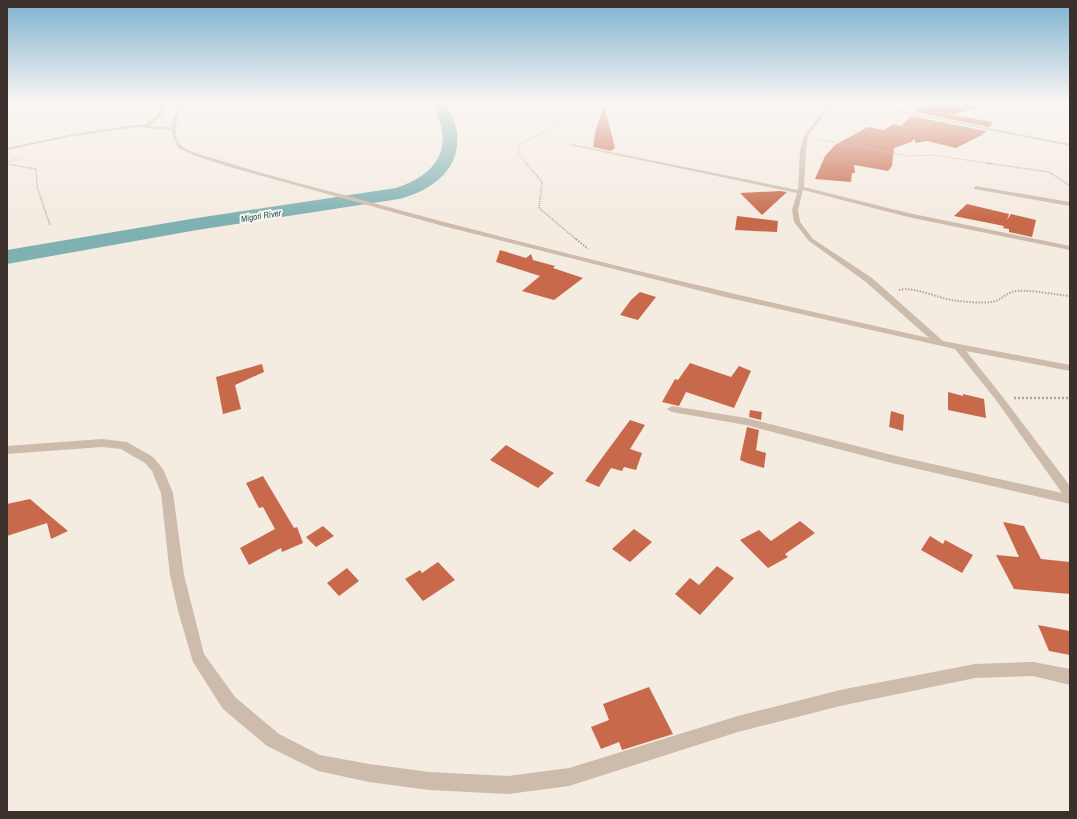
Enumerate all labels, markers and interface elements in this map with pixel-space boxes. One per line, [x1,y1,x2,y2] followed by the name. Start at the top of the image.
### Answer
[240,207,283,225] water label: Migori River

